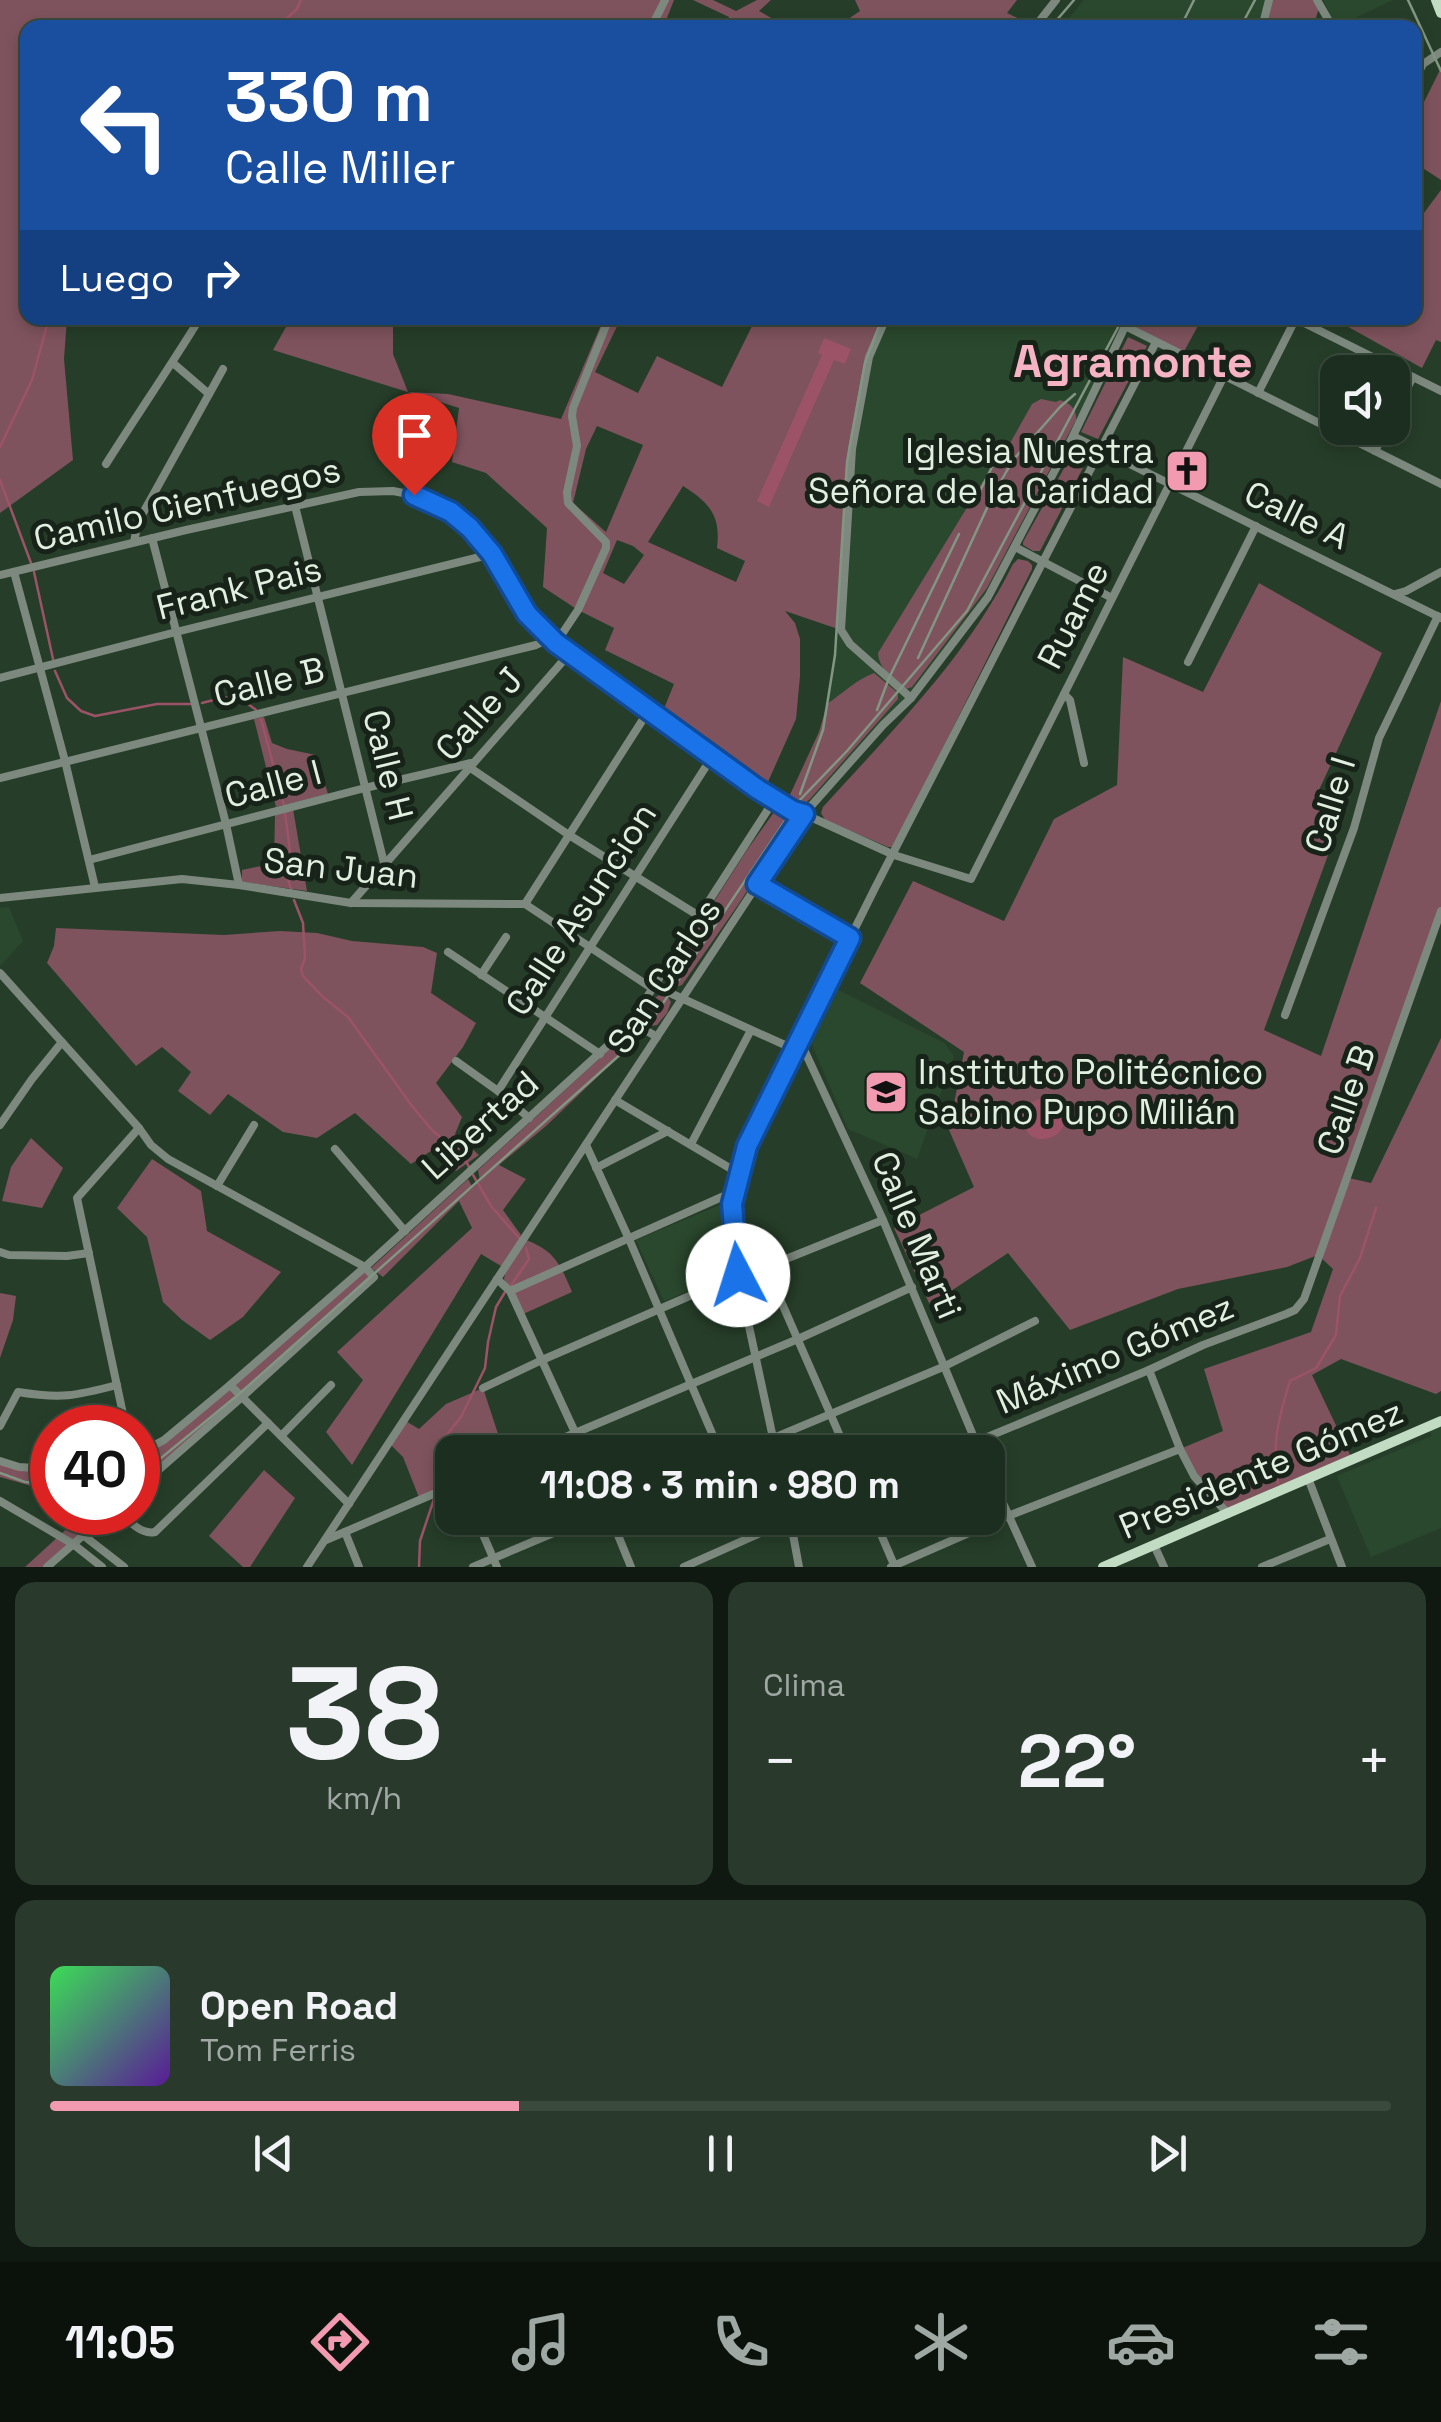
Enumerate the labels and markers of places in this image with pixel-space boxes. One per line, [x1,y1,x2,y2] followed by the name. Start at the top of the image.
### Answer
[372,393,457,496] pin
[808,429,1154,513] place label: Iglesia Nuestra Señora de la Caridad
[1164,448,1210,494] church icon: Iglesia Nuestra Señora de la Caridad
[918,1050,1263,1134] place label: Instituto Politécnico Sabino Pupo Milián
[863,1069,909,1115] school or university icon: Instituto Politécnico Sabino Pupo Milián

